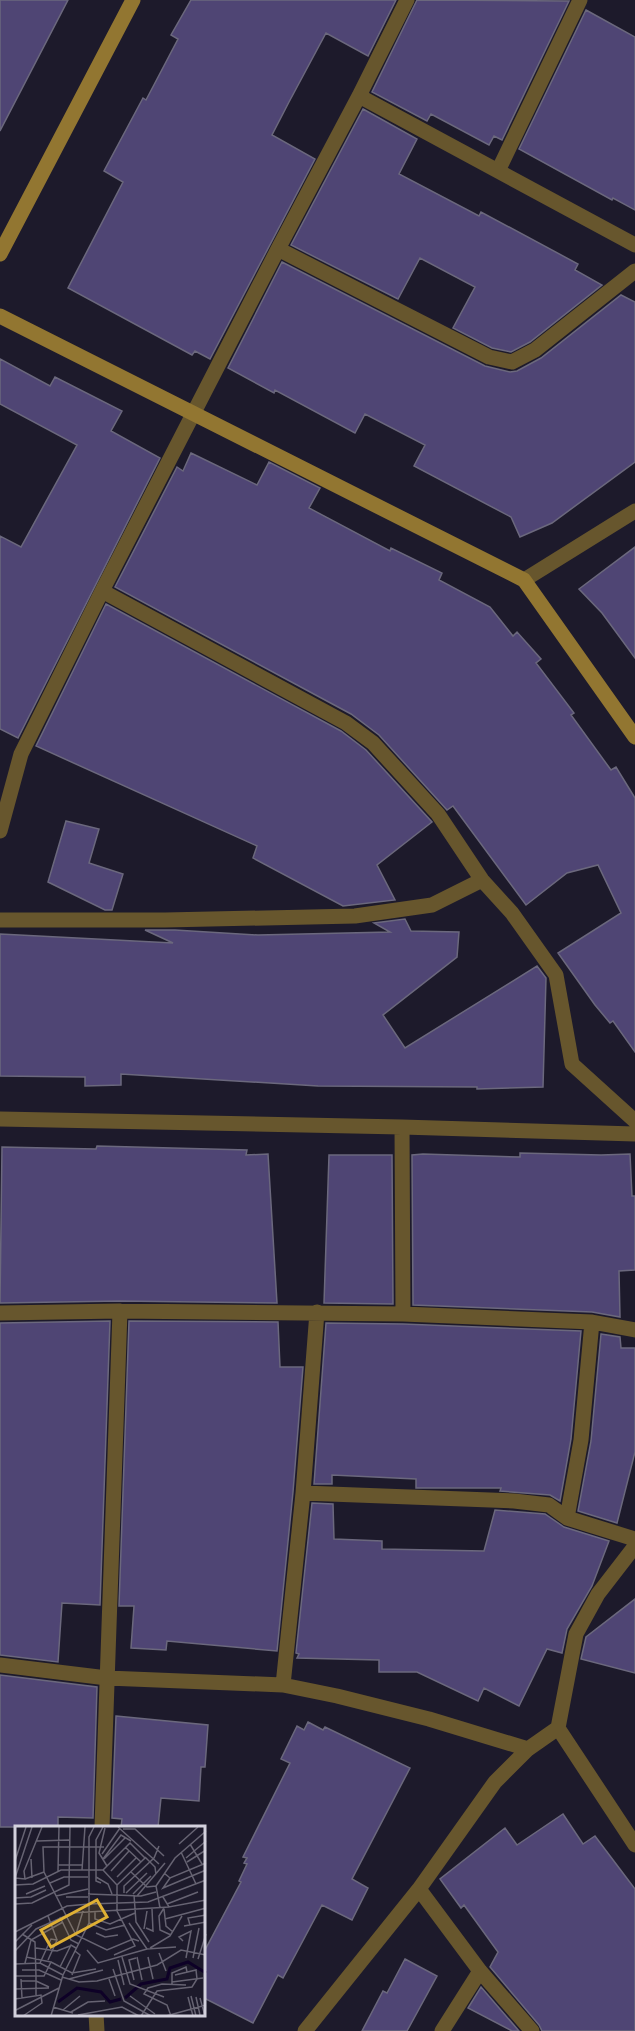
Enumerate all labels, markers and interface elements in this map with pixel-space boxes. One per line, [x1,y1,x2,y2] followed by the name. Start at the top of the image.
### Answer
[15,1826,206,2016] inset map

